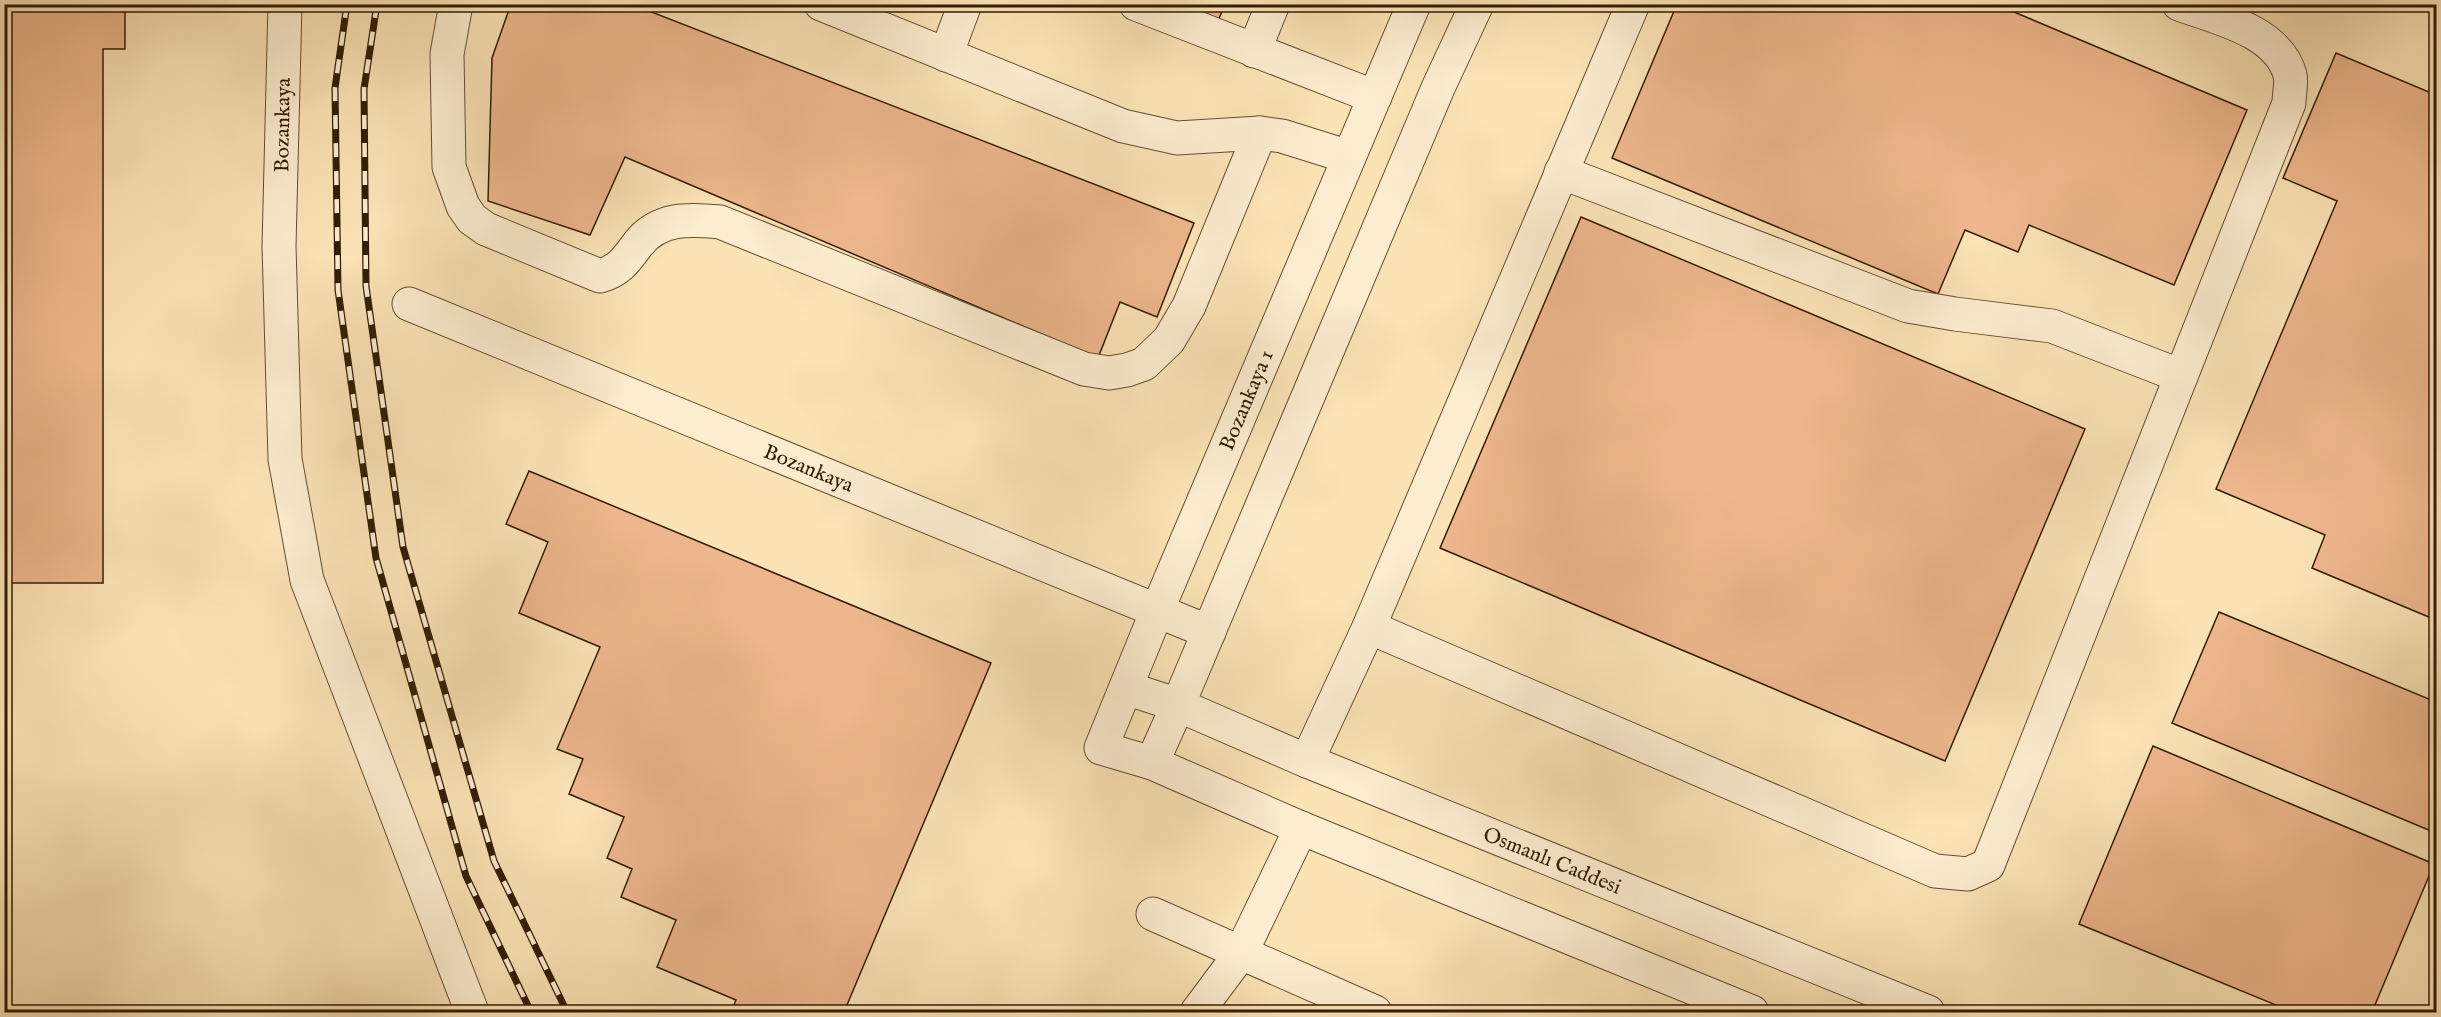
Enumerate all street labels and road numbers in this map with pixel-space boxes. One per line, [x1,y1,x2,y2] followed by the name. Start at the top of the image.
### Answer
[269,77,298,173] street label: Bozankaya
[1214,346,1281,455] street label: Bozankaya 1
[759,439,858,500] street label: Bozankaya
[1479,822,1625,902] street label: Osmanlı Caddesi

